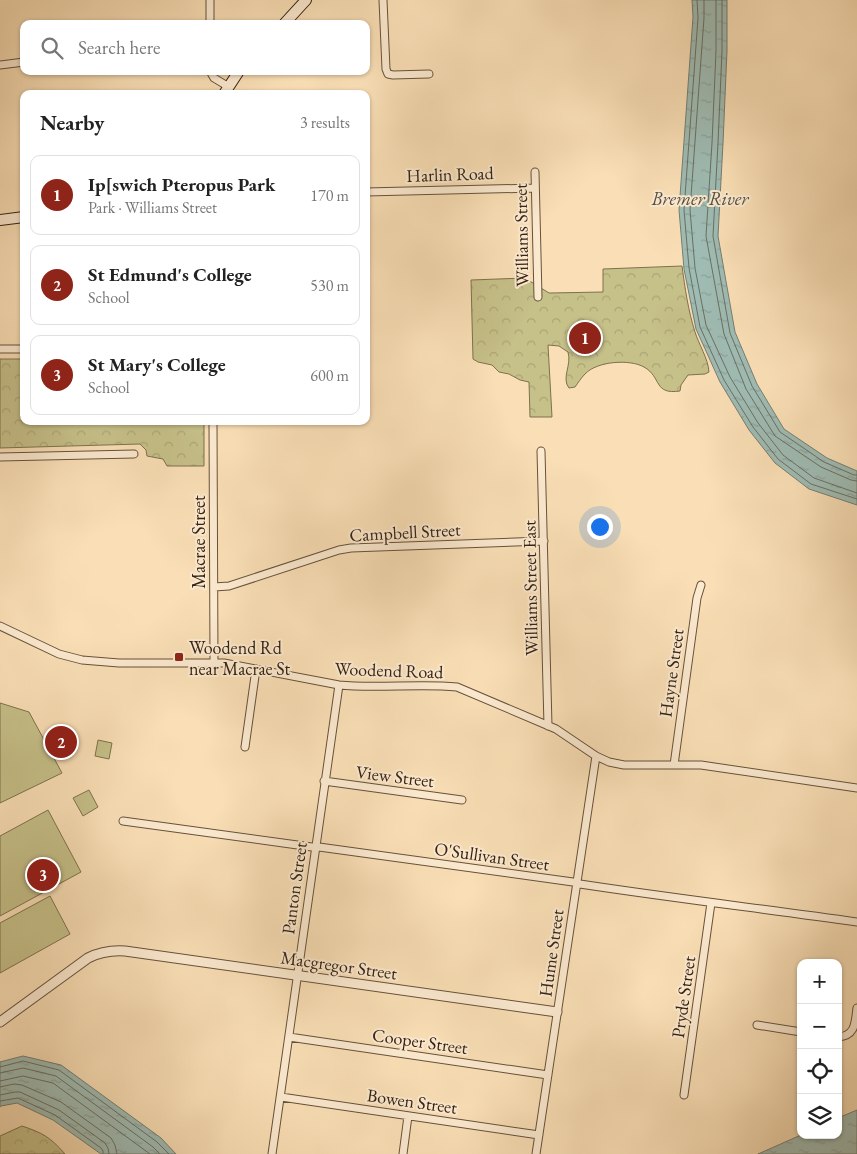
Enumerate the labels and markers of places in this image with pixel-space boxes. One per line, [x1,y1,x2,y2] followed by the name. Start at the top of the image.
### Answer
[569,319,601,357] pin: 1
[189,636,291,680] place label: Woodend Rd near Macrae St
[173,651,185,663] marker: Woodend Rd near Macrae St
[45,723,77,761] pin: 2
[27,856,59,894] pin: 3

